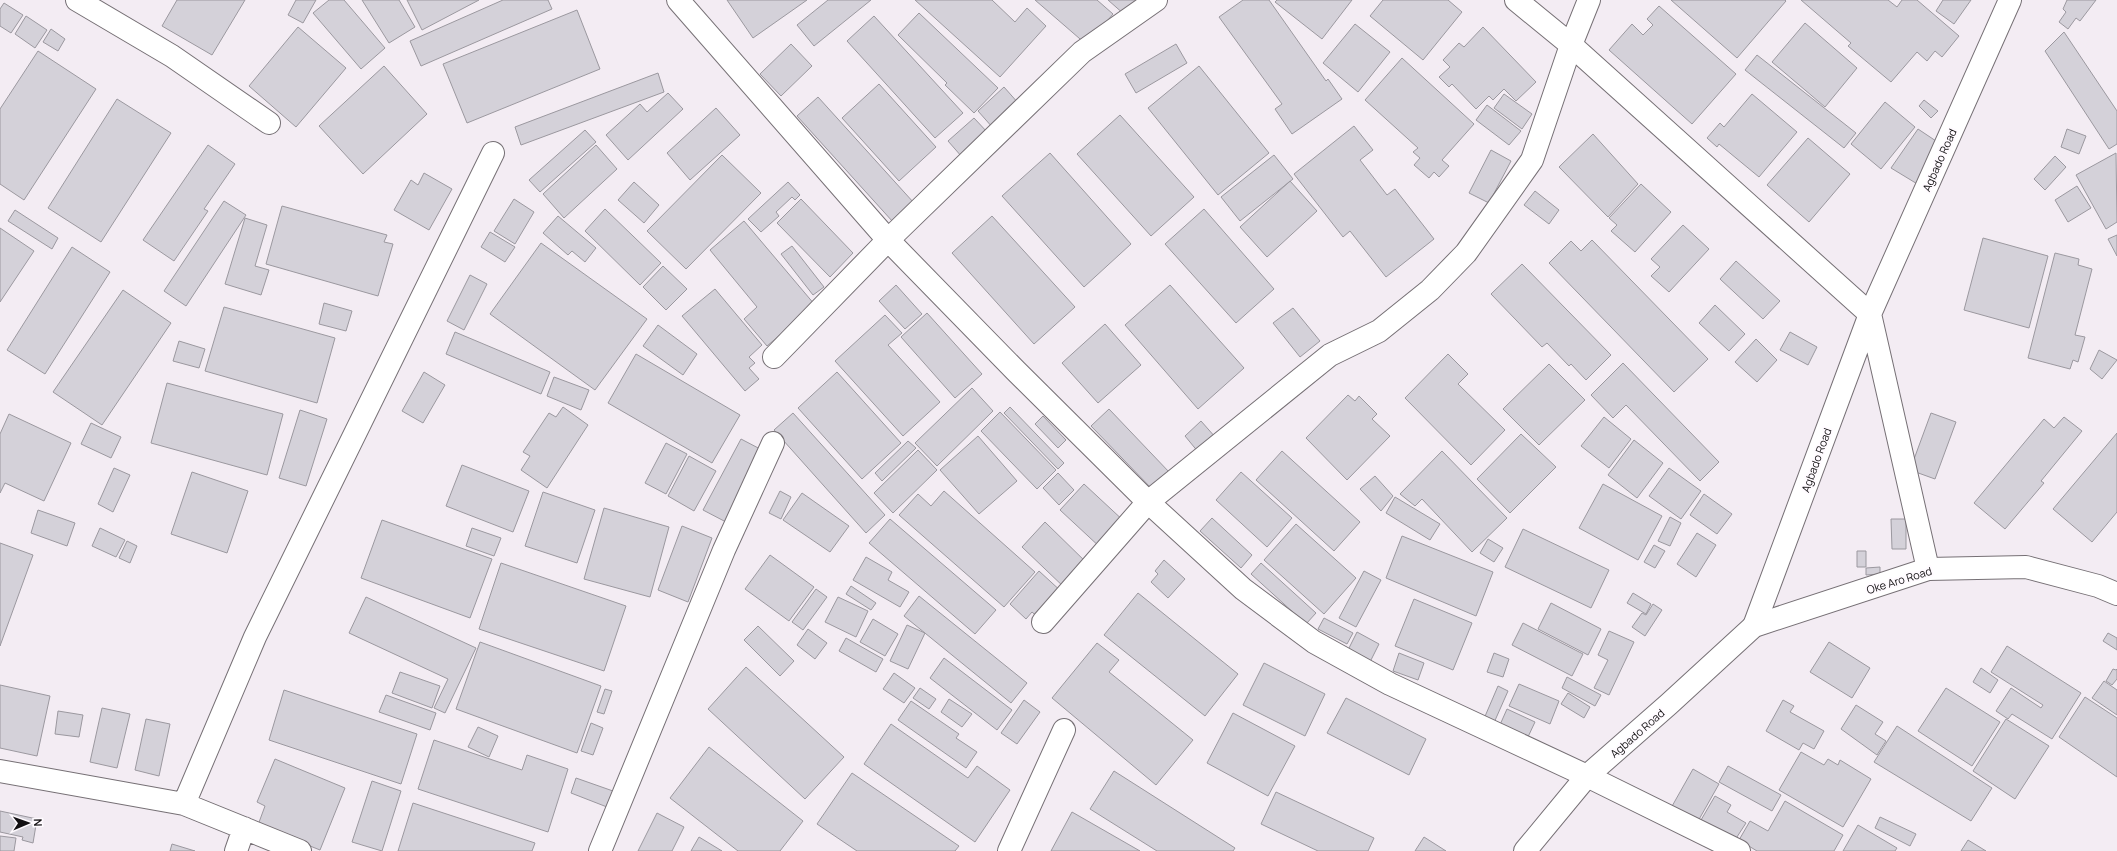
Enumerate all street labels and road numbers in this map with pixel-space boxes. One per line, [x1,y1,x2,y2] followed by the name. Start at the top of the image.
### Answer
[1918,126,1960,194] street label: Agbado Road
[1797,426,1835,494] street label: Agbado Road
[1865,563,1933,597] street label: Oke Aro Road
[1607,705,1667,761] street label: Agbado Road

